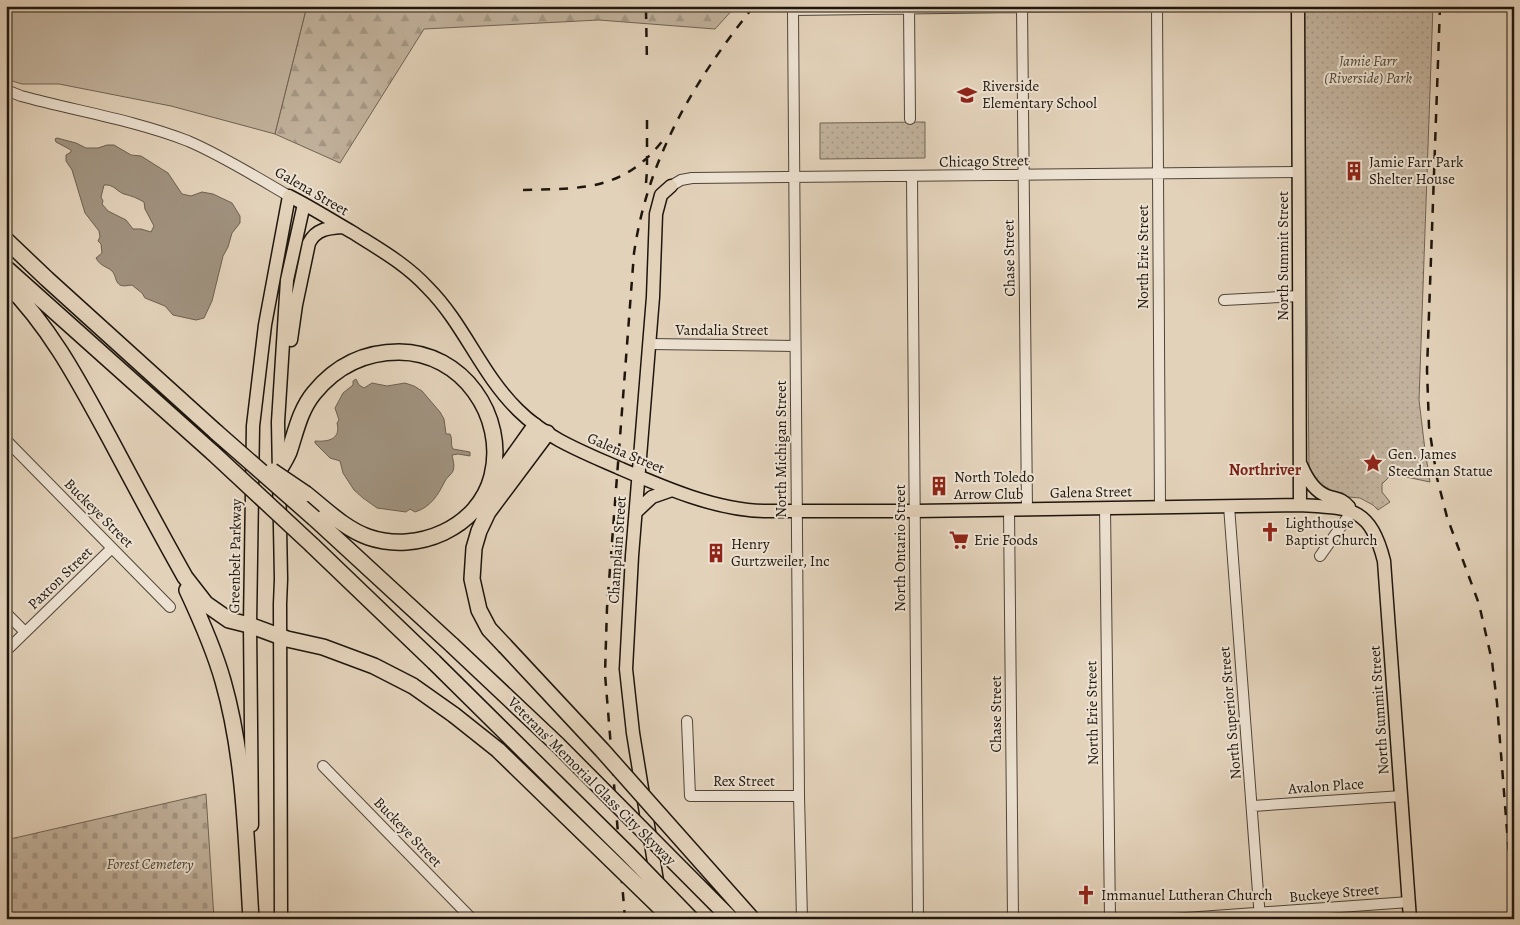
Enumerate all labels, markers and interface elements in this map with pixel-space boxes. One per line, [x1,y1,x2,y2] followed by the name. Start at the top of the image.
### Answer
[1324,51,1412,88] park label: Jamie Farr (Riverside) Park
[982,76,1097,113] place label: Riverside Elementary School
[956,84,978,106] school or university icon: Riverside Elementary School
[939,150,1029,172] street label: Chicago Street
[1369,152,1464,189] place label: Jamie Farr Park Shelter House
[1343,160,1365,182] building icon: Jamie Farr Park Shelter House
[271,162,353,220] street label: Galena Street
[1273,191,1293,321] street label: North Summit Street
[1133,205,1153,309] street label: North Erie Street
[998,219,1020,297] street label: Chase Street
[675,320,769,340] street label: Vandalia Street
[771,380,791,518] street label: North Michigan Street
[584,428,668,478] street label: Galena Street
[1388,444,1493,481] place label: Gen. James Steedman Statue
[1362,452,1384,474] place icon: Gen. James Steedman Statue
[1229,459,1302,481] district label: Northriver
[953,467,1034,504] place label: North Toledo Arrow Club
[60,474,138,552] street label: Buckeye Street
[928,475,950,497] building icon: North Toledo Arrow Club
[1050,481,1132,503] street label: Galena Street
[890,484,910,612] street label: North Ontario Street
[603,496,631,604] street label: Champlain Street
[224,498,246,614] street label: Greenbelt Parkway
[1285,513,1377,550] place label: Lighthouse Baptist Church
[1259,521,1281,543] church icon: Lighthouse Baptist Church
[948,529,970,551] supermarket icon: Erie Foods
[974,530,1038,550] place label: Erie Foods
[731,534,830,571] place label: Henry Gurtzweiler, Inc
[23,542,97,614] street label: Paxton Street
[705,542,727,564] building icon: Henry Gurtzweiler, Inc
[1364,645,1393,775] street label: North Summit Street
[1214,646,1246,780] street label: North Superior Street
[1081,660,1103,765] street label: North Erie Street
[986,675,1006,753] street label: Chase Street
[503,692,681,870] street label: Veterans' Memorial Glass City Skyway
[713,771,775,791] street label: Rex Street
[1286,773,1365,799] street label: Avalon Place
[369,793,447,871] street label: Buckeye Street
[106,854,194,874] park label: Forest Cemetery
[1288,879,1380,907] street label: Buckeye Street
[1075,884,1097,906] church icon: Immanuel Lutheran Church
[1101,885,1273,905] place label: Immanuel Lutheran Church

